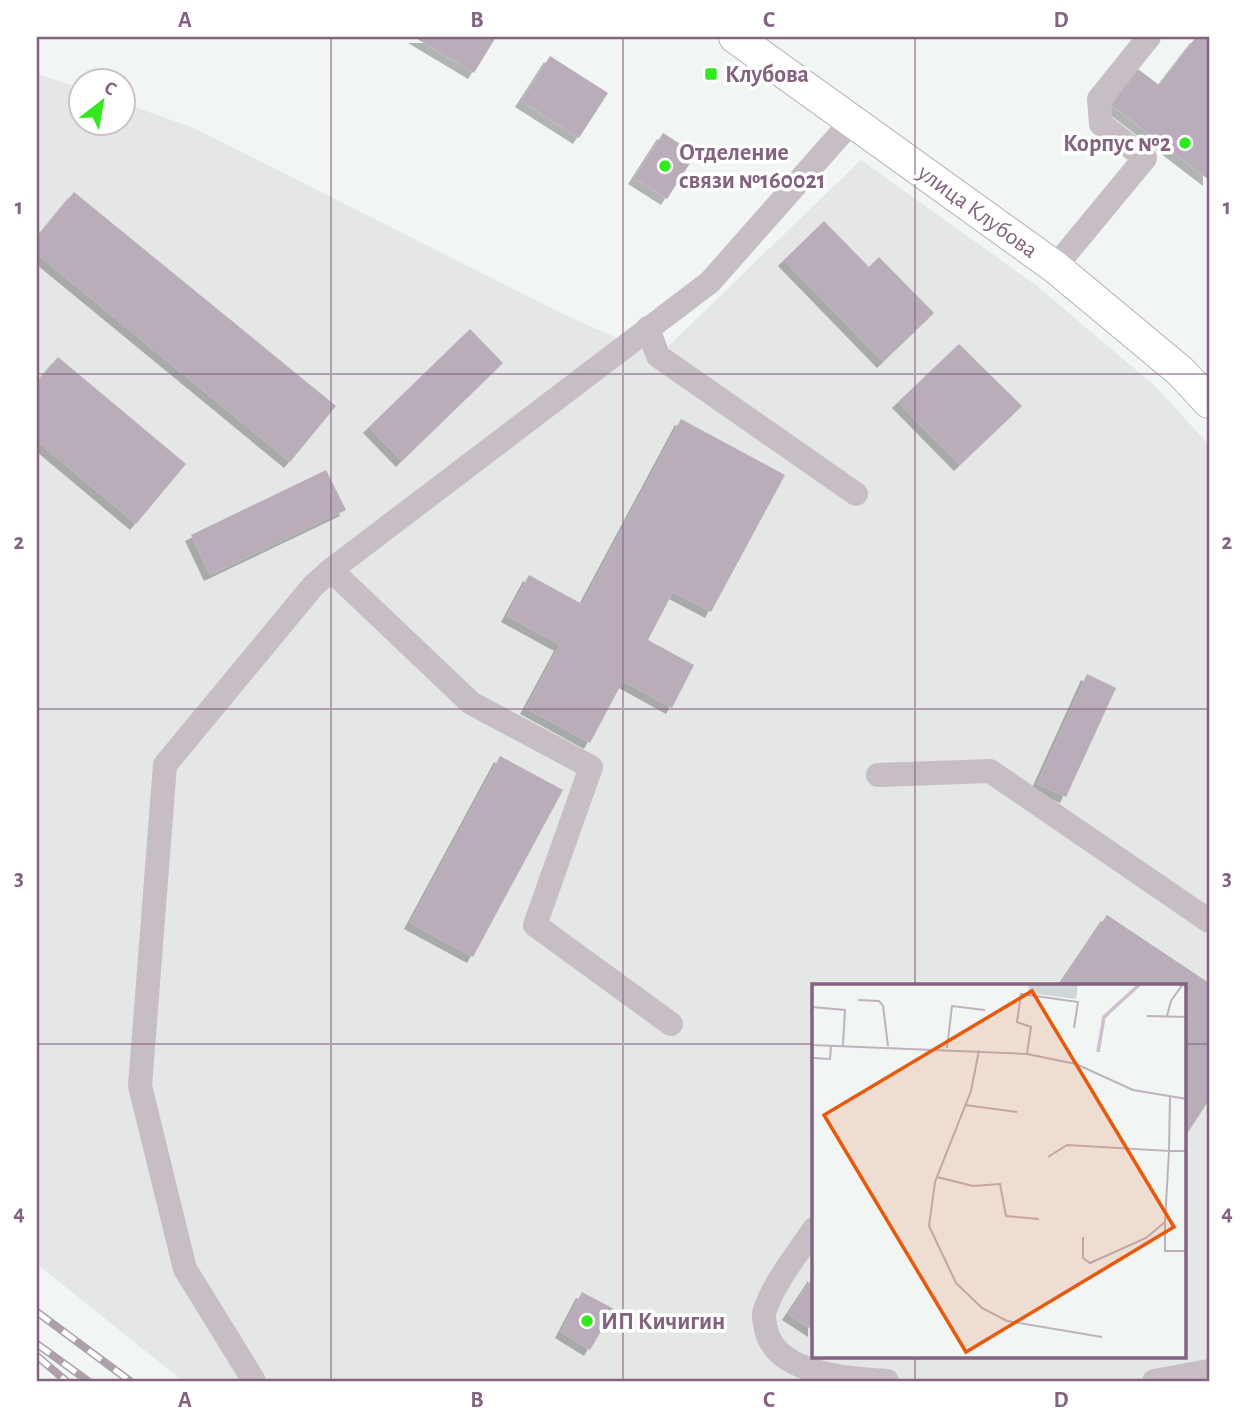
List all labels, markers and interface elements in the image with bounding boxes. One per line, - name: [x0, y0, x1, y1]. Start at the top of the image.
- text: A: [178, 9, 192, 32]
- text: B: [470, 9, 484, 32]
- text: C: [763, 9, 775, 32]
- text: D: [1053, 9, 1069, 32]
- place label: Клубова: [725, 63, 809, 87]
- north arrow: [66, 66, 136, 136]
- marker: Клубова: [703, 66, 719, 82]
- text: С: [101, 78, 119, 100]
- place label: Корпус №2: [1063, 132, 1171, 156]
- marker: Корпус №2: [1177, 135, 1193, 151]
- place label: Отделение связи №160021: [679, 141, 825, 193]
- marker: Отделение связи №160021: [657, 158, 673, 174]
- street label: улица Клубова: [912, 160, 1042, 263]
- text: 1: [15, 196, 23, 219]
- text: 1: [1223, 196, 1231, 219]
- text: 2: [14, 531, 25, 554]
- text: 2: [1222, 531, 1233, 554]
- text: 3: [14, 867, 24, 890]
- text: 3: [1222, 867, 1232, 890]
- inset map: [812, 984, 1186, 1358]
- text: 4: [13, 1202, 25, 1225]
- text: 4: [1221, 1202, 1233, 1225]
- place label: ИП Кичигин: [601, 1310, 725, 1334]
- marker: ИП Кичигин: [579, 1313, 595, 1329]
- text: A: [178, 1389, 192, 1412]
- text: B: [470, 1389, 484, 1412]
- text: C: [763, 1389, 775, 1412]
- text: D: [1053, 1389, 1069, 1412]

